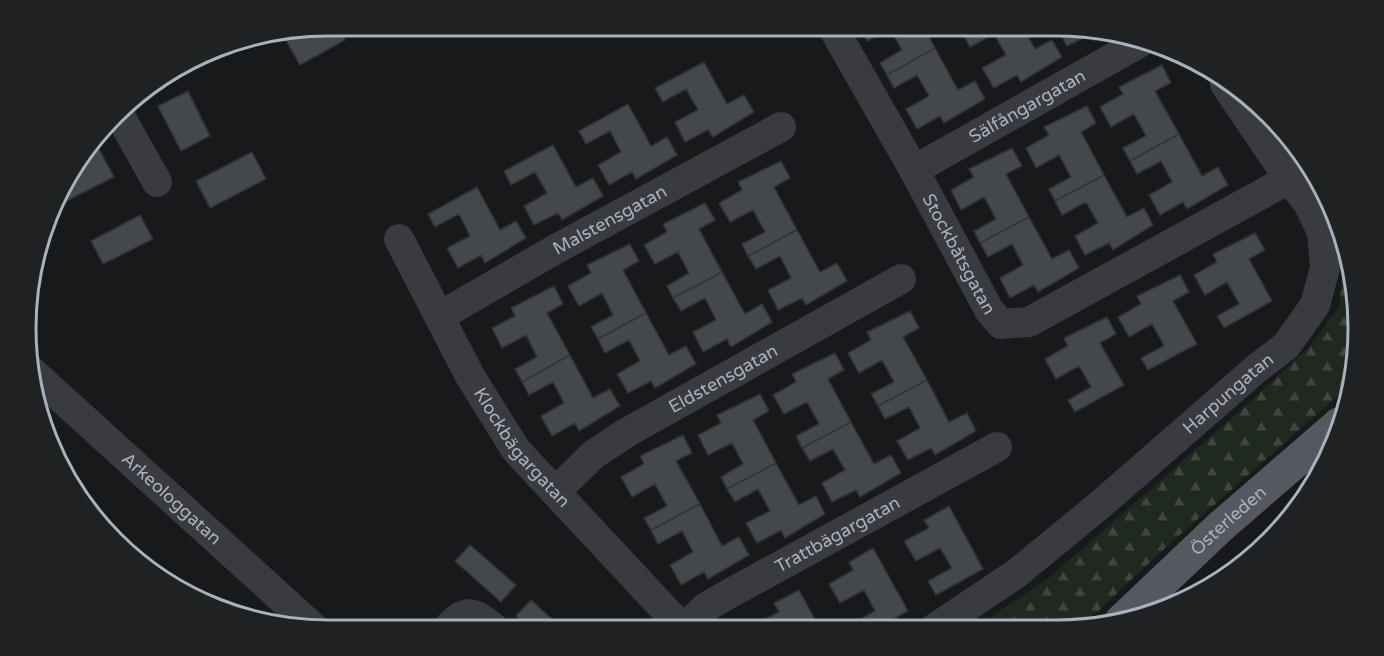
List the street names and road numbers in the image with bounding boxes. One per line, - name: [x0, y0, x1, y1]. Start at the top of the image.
- street label: Sälfångargatan: [965, 64, 1090, 148]
- street label: Malstensgatan: [549, 180, 670, 260]
- street label: Stockbåtsgatan: [918, 190, 1000, 318]
- street label: Eldstensgatan: [665, 339, 782, 418]
- street label: Harpungatan: [1178, 348, 1278, 439]
- street label: Klockbägargatan: [469, 384, 575, 512]
- street label: Arkeologgatan: [117, 448, 226, 549]
- street label: Österleden: [1186, 481, 1271, 560]
- street label: Trattbägargatan: [771, 491, 904, 578]

